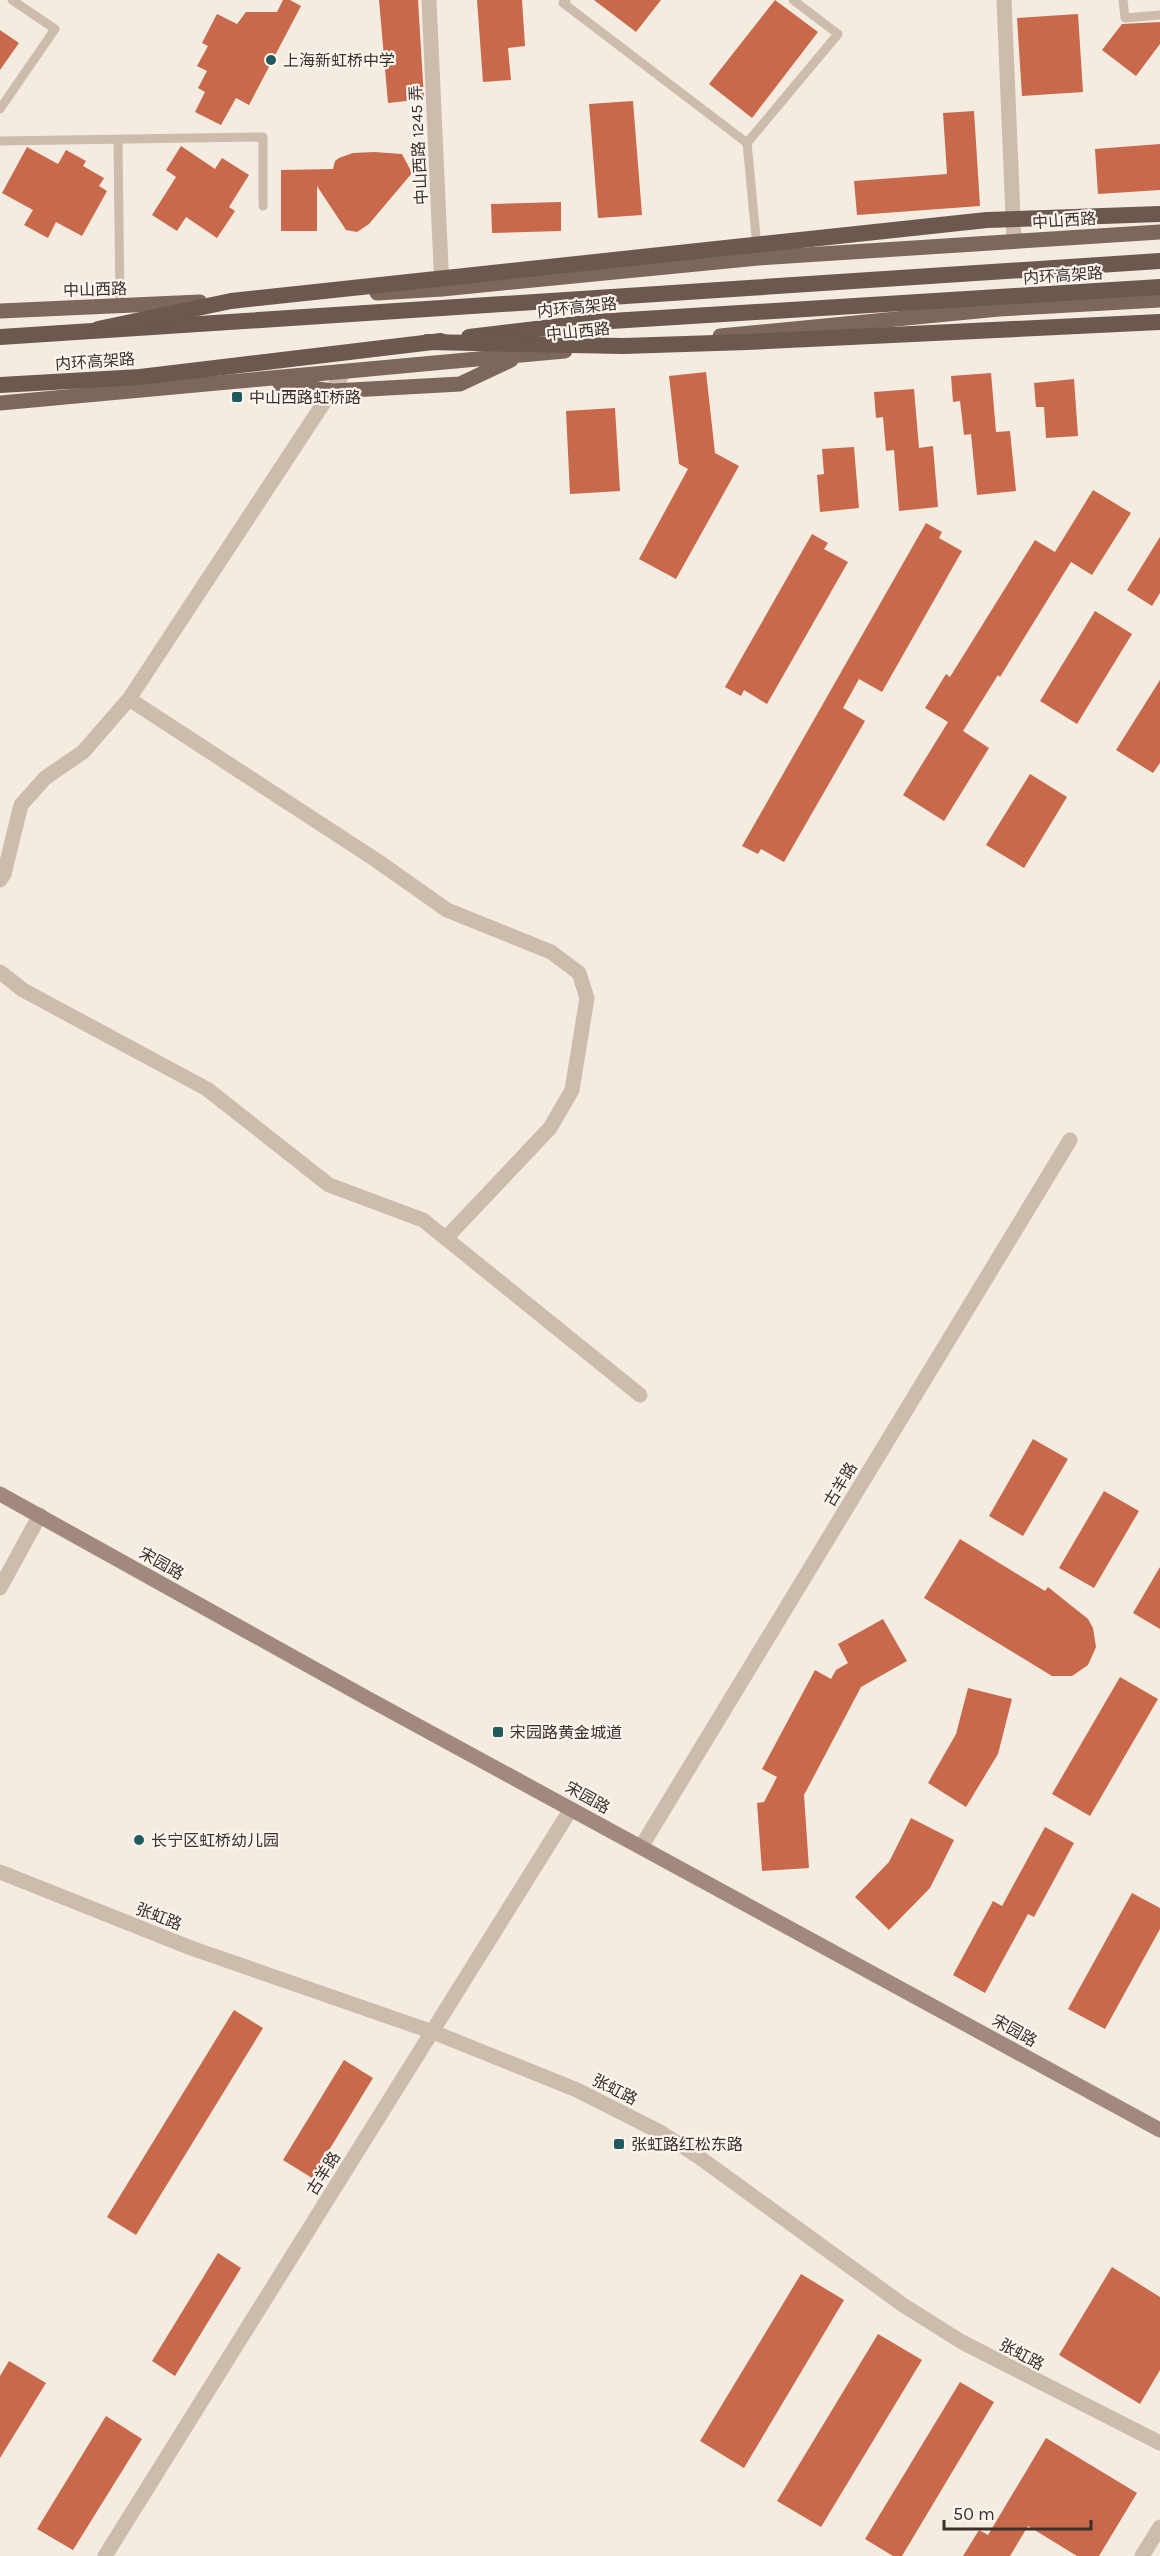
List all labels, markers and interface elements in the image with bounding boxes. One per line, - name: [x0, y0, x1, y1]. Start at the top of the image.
- place label: 上海新虹桥中学: [283, 51, 395, 70]
- marker: 上海新虹桥中学: [264, 53, 278, 67]
- street label: 中山西路 1245 弄: [406, 84, 431, 205]
- street label: 中山西路: [1031, 209, 1097, 232]
- street label: 内环高架路: [1022, 263, 1104, 288]
- street label: 中山西路: [63, 279, 127, 300]
- street label: 内环高架路: [536, 294, 618, 321]
- street label: 中山西路: [545, 319, 611, 344]
- street label: 内环高架路: [54, 349, 136, 374]
- place label: 中山西路虹桥路: [249, 388, 361, 407]
- marker: 中山西路虹桥路: [230, 390, 244, 404]
- street label: 古羊路: [820, 1459, 861, 1510]
- street label: 宋园路: [136, 1543, 187, 1583]
- place label: 宋园路黄金城道: [510, 1723, 622, 1742]
- marker: 宋园路黄金城道: [491, 1725, 505, 1739]
- street label: 宋园路: [562, 1777, 613, 1817]
- place label: 长宁区虹桥幼儿园: [151, 1831, 279, 1850]
- marker: 长宁区虹桥幼儿园: [132, 1833, 146, 1847]
- street label: 张虹路: [133, 1899, 185, 1934]
- street label: 宋园路: [989, 2010, 1040, 2050]
- street label: 张虹路: [589, 2070, 640, 2109]
- place label: 张虹路红松东路: [631, 2135, 743, 2154]
- marker: 张虹路红松东路: [612, 2137, 626, 2151]
- street label: 古羊路: [303, 2148, 344, 2199]
- street label: 张虹路: [996, 2335, 1047, 2374]
- scale bar: [944, 2493, 1091, 2531]
- text: 50 m: [953, 2503, 995, 2525]

